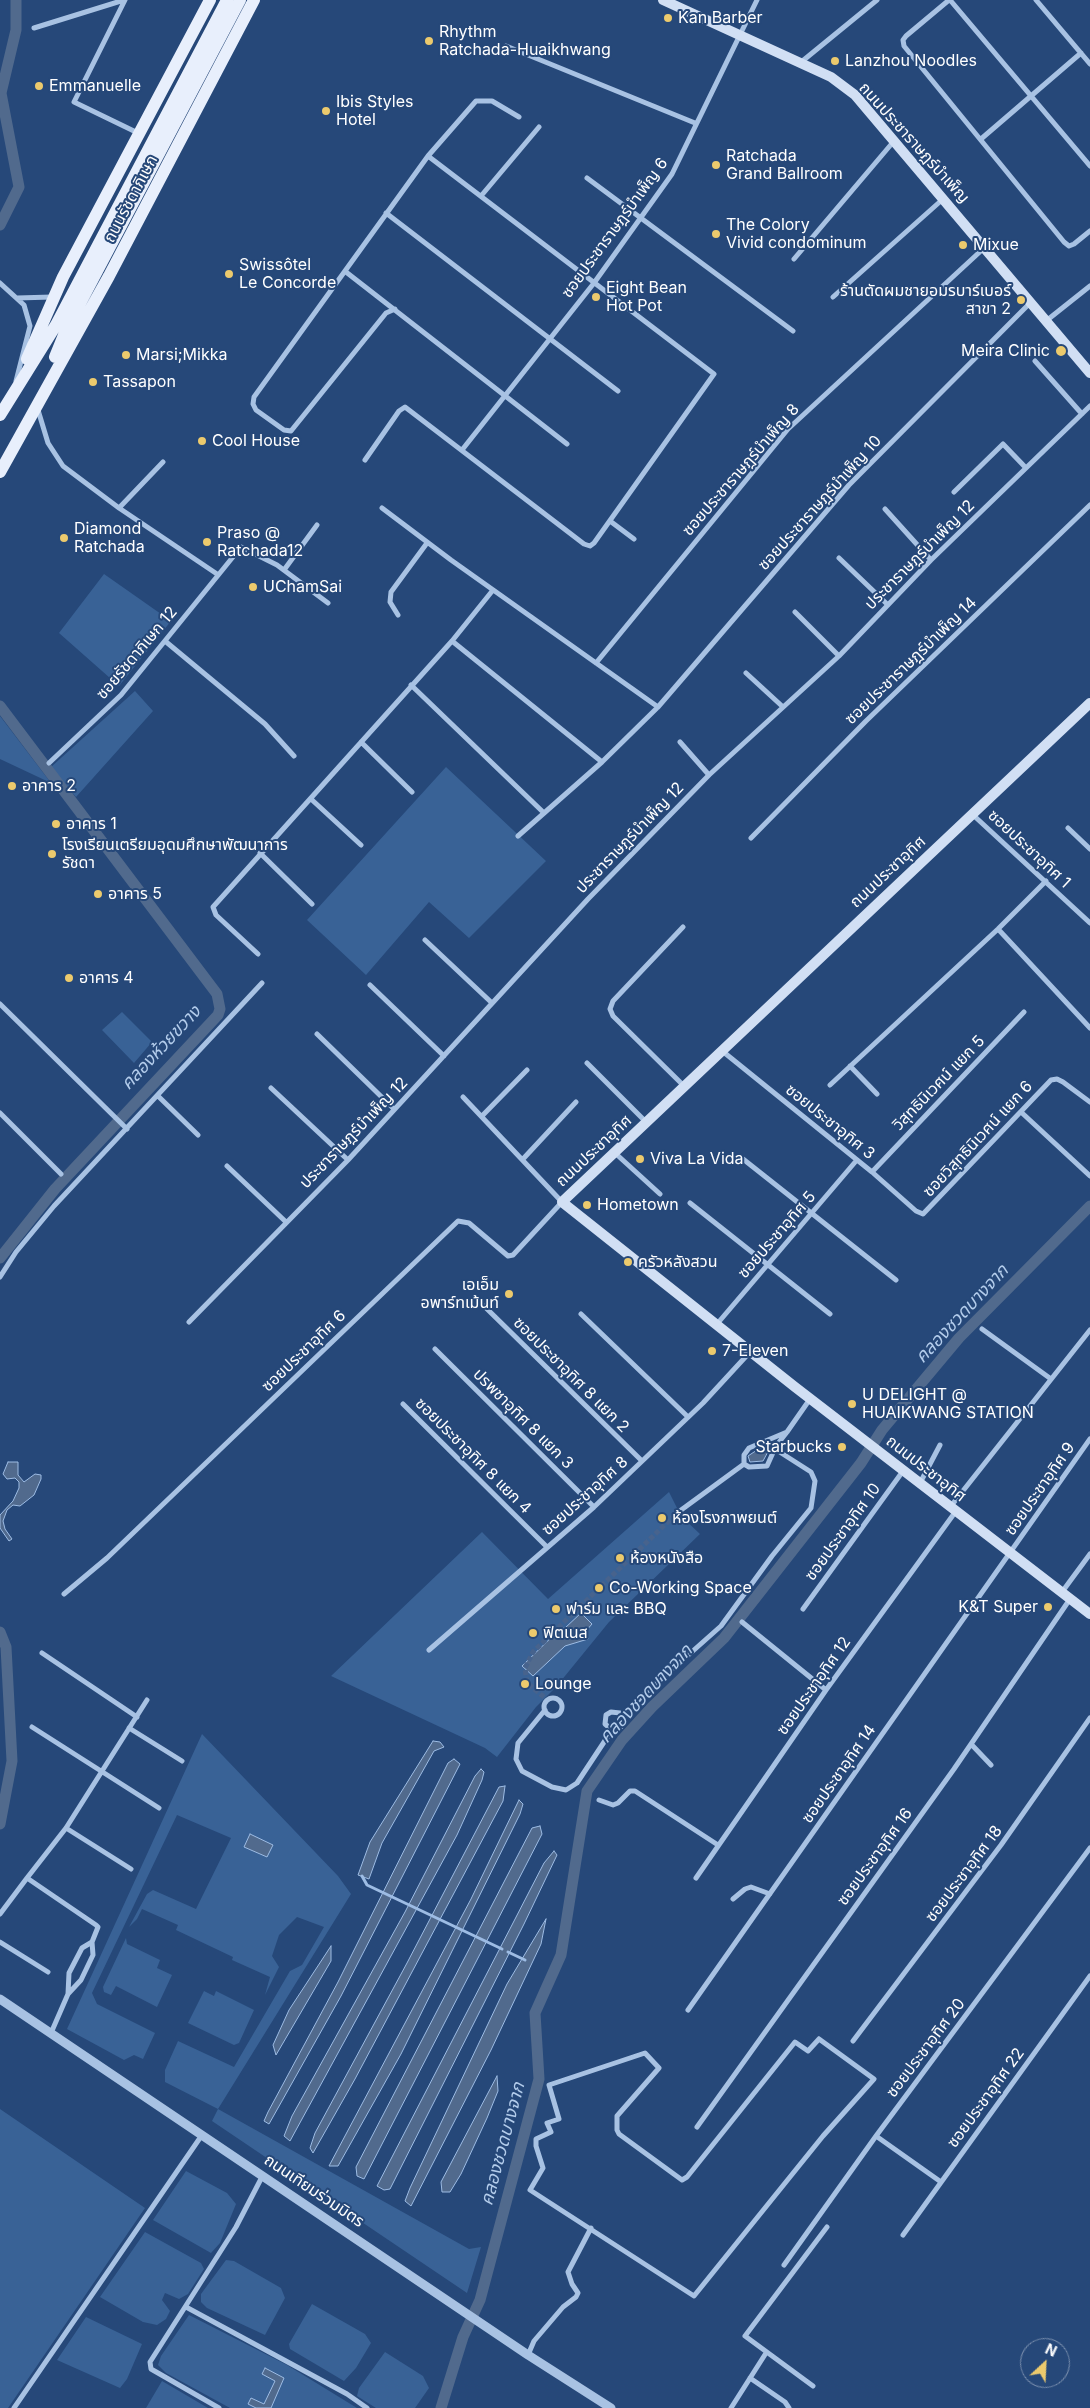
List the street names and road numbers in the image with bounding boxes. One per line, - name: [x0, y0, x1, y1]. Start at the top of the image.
- street label: ถนนประชาราษฎร์บำเพ็ญ: [855, 79, 973, 207]
- street label: ถนนรัชดาภิเษก: [100, 152, 162, 246]
- street label: ซอยประชาราษฎร์บำเพ็ญ 6: [558, 154, 672, 302]
- street label: ซอยประชาราษฎร์บำเพ็ญ 8: [679, 400, 803, 540]
- street label: ซอยประชาราษฎร์บำเพ็ญ 10: [754, 432, 886, 574]
- street label: ประชาราษฎร์บำเพ็ญ 12: [861, 496, 979, 614]
- street label: ซอยประชาราษฎร์บำเพ็ญ 14: [841, 593, 981, 729]
- street label: ซอยรัชดาภิเษก 12: [93, 603, 181, 703]
- street label: ประชาราษฎร์บำเพ็ญ 12: [572, 778, 688, 898]
- street label: ซอยประชาอุทิศ 1: [984, 806, 1074, 892]
- street label: ถนนประชาอุทิศ: [846, 832, 930, 912]
- street label: วิสุทธินิเวศน์ แยก 5: [889, 1032, 989, 1134]
- street label: ประชาราษฎร์บำเพ็ญ 12: [296, 1073, 412, 1193]
- street label: ซอยวิสุทธินิเวศน์ แยก 6: [919, 1077, 1037, 1201]
- street label: ซอยประชาอุทิศ 3: [782, 1080, 878, 1164]
- street label: ถนนประชาอุทิศ: [552, 1111, 636, 1191]
- street label: ซอยประชาอุทิศ 5: [734, 1188, 820, 1282]
- street label: ซอยประชาอุทิศ 6: [258, 1306, 350, 1396]
- street label: ซอยประชาอุทิศ 8 แยก 2: [509, 1313, 633, 1437]
- street label: ปรพชาอุทิศ 8 แยก 3: [469, 1365, 577, 1473]
- street label: ซอยประชาอุทิศ 8 แยก 4: [411, 1394, 535, 1518]
- street label: ถนนประชาอุทิศ: [882, 1432, 970, 1506]
- street label: ซอยประชาอุทิศ 9: [1001, 1439, 1079, 1539]
- street label: ซอยประชาอุทิศ 8: [538, 1452, 632, 1540]
- street label: ซอยประชาอุทิศ 10: [801, 1479, 885, 1585]
- street label: ซอยประชาอุทิศ 12: [773, 1633, 855, 1739]
- street label: ซอยประชาอุทิศ 14: [798, 1721, 880, 1827]
- street label: ซอยประชาอุทิศ 16: [833, 1805, 917, 1909]
- street label: ซอยประชาอุทิศ 18: [922, 1822, 1006, 1926]
- street label: ซอยประชาอุทิศ 20: [882, 1995, 970, 2101]
- street label: ซอยประชาอุทิศ 22: [943, 2044, 1029, 2152]
- street label: ถนนเทียมร่วมมิตร: [260, 2151, 368, 2231]

